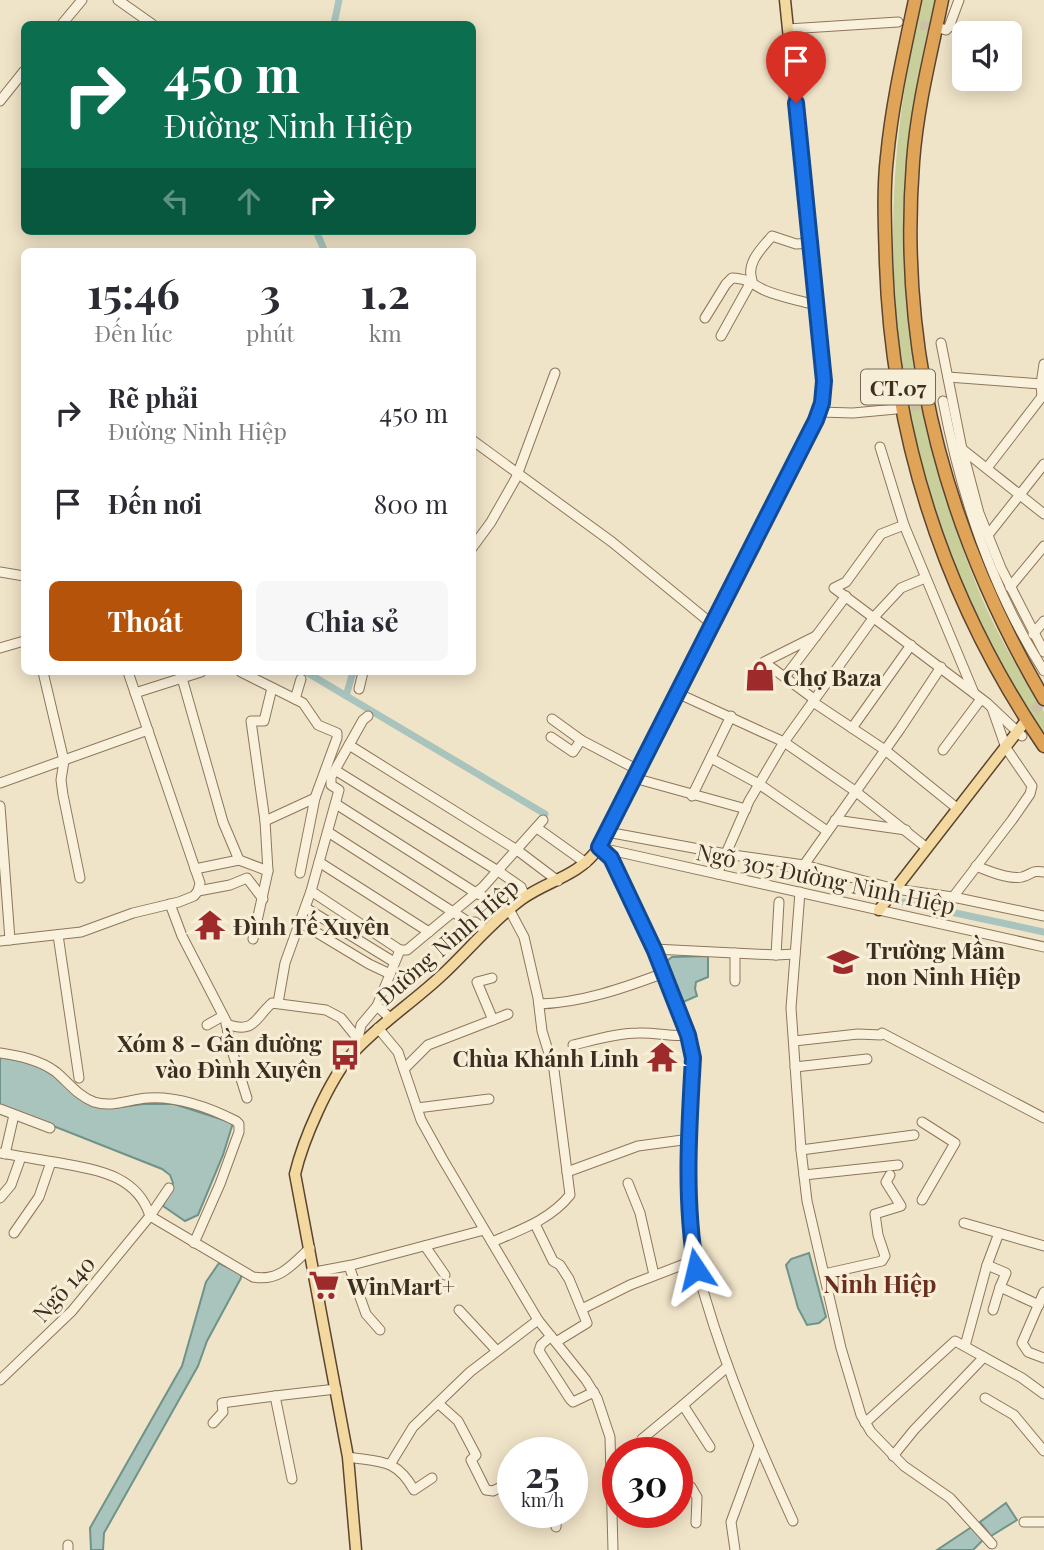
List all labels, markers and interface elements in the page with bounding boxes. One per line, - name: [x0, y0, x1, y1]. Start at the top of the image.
- map controls: [952, 21, 1022, 91]
- button: sound: [952, 21, 1022, 91]
- pin: [766, 31, 826, 103]
- text: 450 m: [164, 40, 300, 105]
- icon: arrive: [777, 42, 815, 80]
- icon: right: [49, 49, 140, 140]
- text: Đường Ninh Hiệp: [164, 103, 413, 146]
- icon: left: [157, 182, 195, 220]
- icon: ahead: [230, 182, 268, 220]
- icon: right: [303, 182, 341, 220]
- text: 15:46: [87, 264, 180, 320]
- text: 3: [260, 264, 280, 320]
- text: 1.2: [361, 264, 410, 320]
- text: Đến lúc: [94, 317, 173, 348]
- text: phút: [246, 317, 294, 348]
- text: km: [369, 317, 402, 348]
- road number: CT.07: [861, 370, 935, 404]
- text: Rẽ phải: [108, 380, 198, 415]
- icon: right: [49, 394, 87, 432]
- text: 450 m: [379, 395, 448, 430]
- text: Đường Ninh Hiệp: [108, 415, 287, 446]
- icon: arrive: [49, 485, 87, 523]
- text: Đến nơi: [108, 486, 202, 521]
- text: 800 m: [374, 486, 448, 521]
- button: Thoát: [49, 581, 242, 661]
- button: Chia sẻ: [256, 581, 448, 661]
- shop icon: Chợ Baza: [743, 659, 777, 693]
- place label: Chợ Baza: [783, 661, 882, 692]
- street label: Ngõ 305 Đường Ninh Hiệp: [694, 835, 958, 921]
- street label: Đường Ninh Hiệp: [369, 871, 525, 1011]
- temple icon: Đình Tế Xuyên: [193, 908, 227, 942]
- place label: Đình Tế Xuyên: [233, 910, 390, 941]
- place label: Trường Mầm non Ninh Hiệp: [866, 934, 1021, 991]
- school or university icon: Trường Mầm non Ninh Hiệp: [826, 945, 860, 979]
- place label: Xóm 8 - Gần đường vào Đình Xuyên: [117, 1027, 322, 1084]
- bus stop icon: Xóm 8 - Gần đường vào Đình Xuyên: [328, 1038, 362, 1072]
- temple icon: Chùa Khánh Linh: [645, 1040, 679, 1074]
- place label: Chùa Khánh Linh: [453, 1042, 639, 1073]
- position arrow: [659, 1232, 733, 1306]
- street label: Ngõ 140: [25, 1248, 101, 1328]
- district label: Ninh Hiệp: [824, 1267, 936, 1299]
- supermarket icon: WinMart+: [307, 1268, 341, 1302]
- place label: WinMart+: [346, 1270, 455, 1301]
- speed limit sign: 30: [602, 1437, 693, 1528]
- text: 25: [525, 1450, 560, 1497]
- text: km/h: [521, 1488, 564, 1512]

